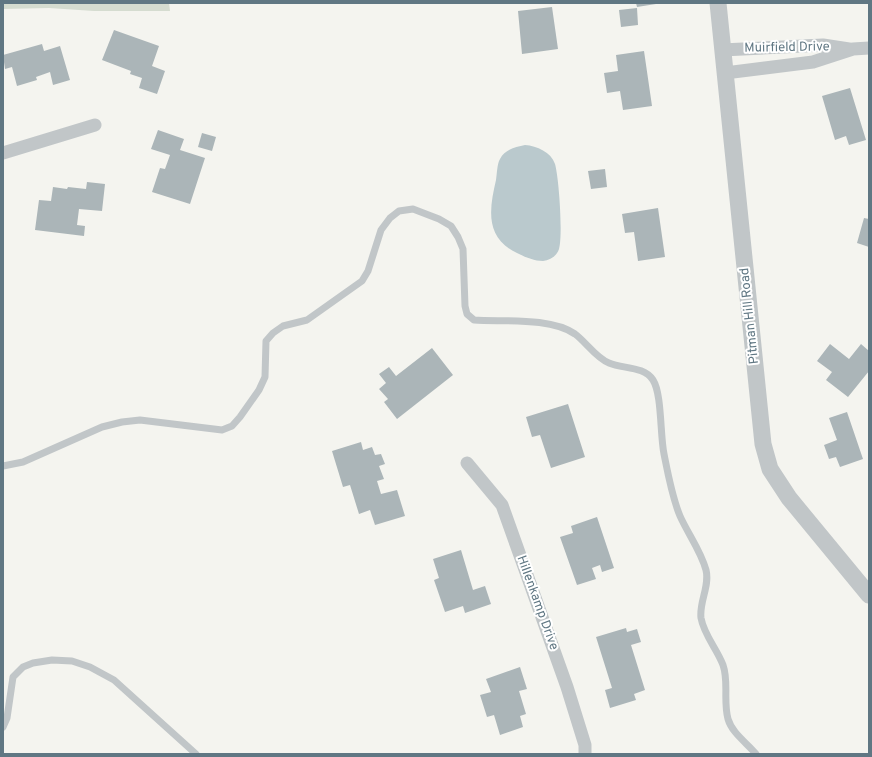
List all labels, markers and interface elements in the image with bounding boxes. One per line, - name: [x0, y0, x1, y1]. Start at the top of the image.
- street label: Muirfield Drive: [744, 39, 830, 57]
- street label: Pitman Hill Road: [737, 267, 763, 365]
- street label: Hillenkamp Drive: [512, 553, 562, 653]

